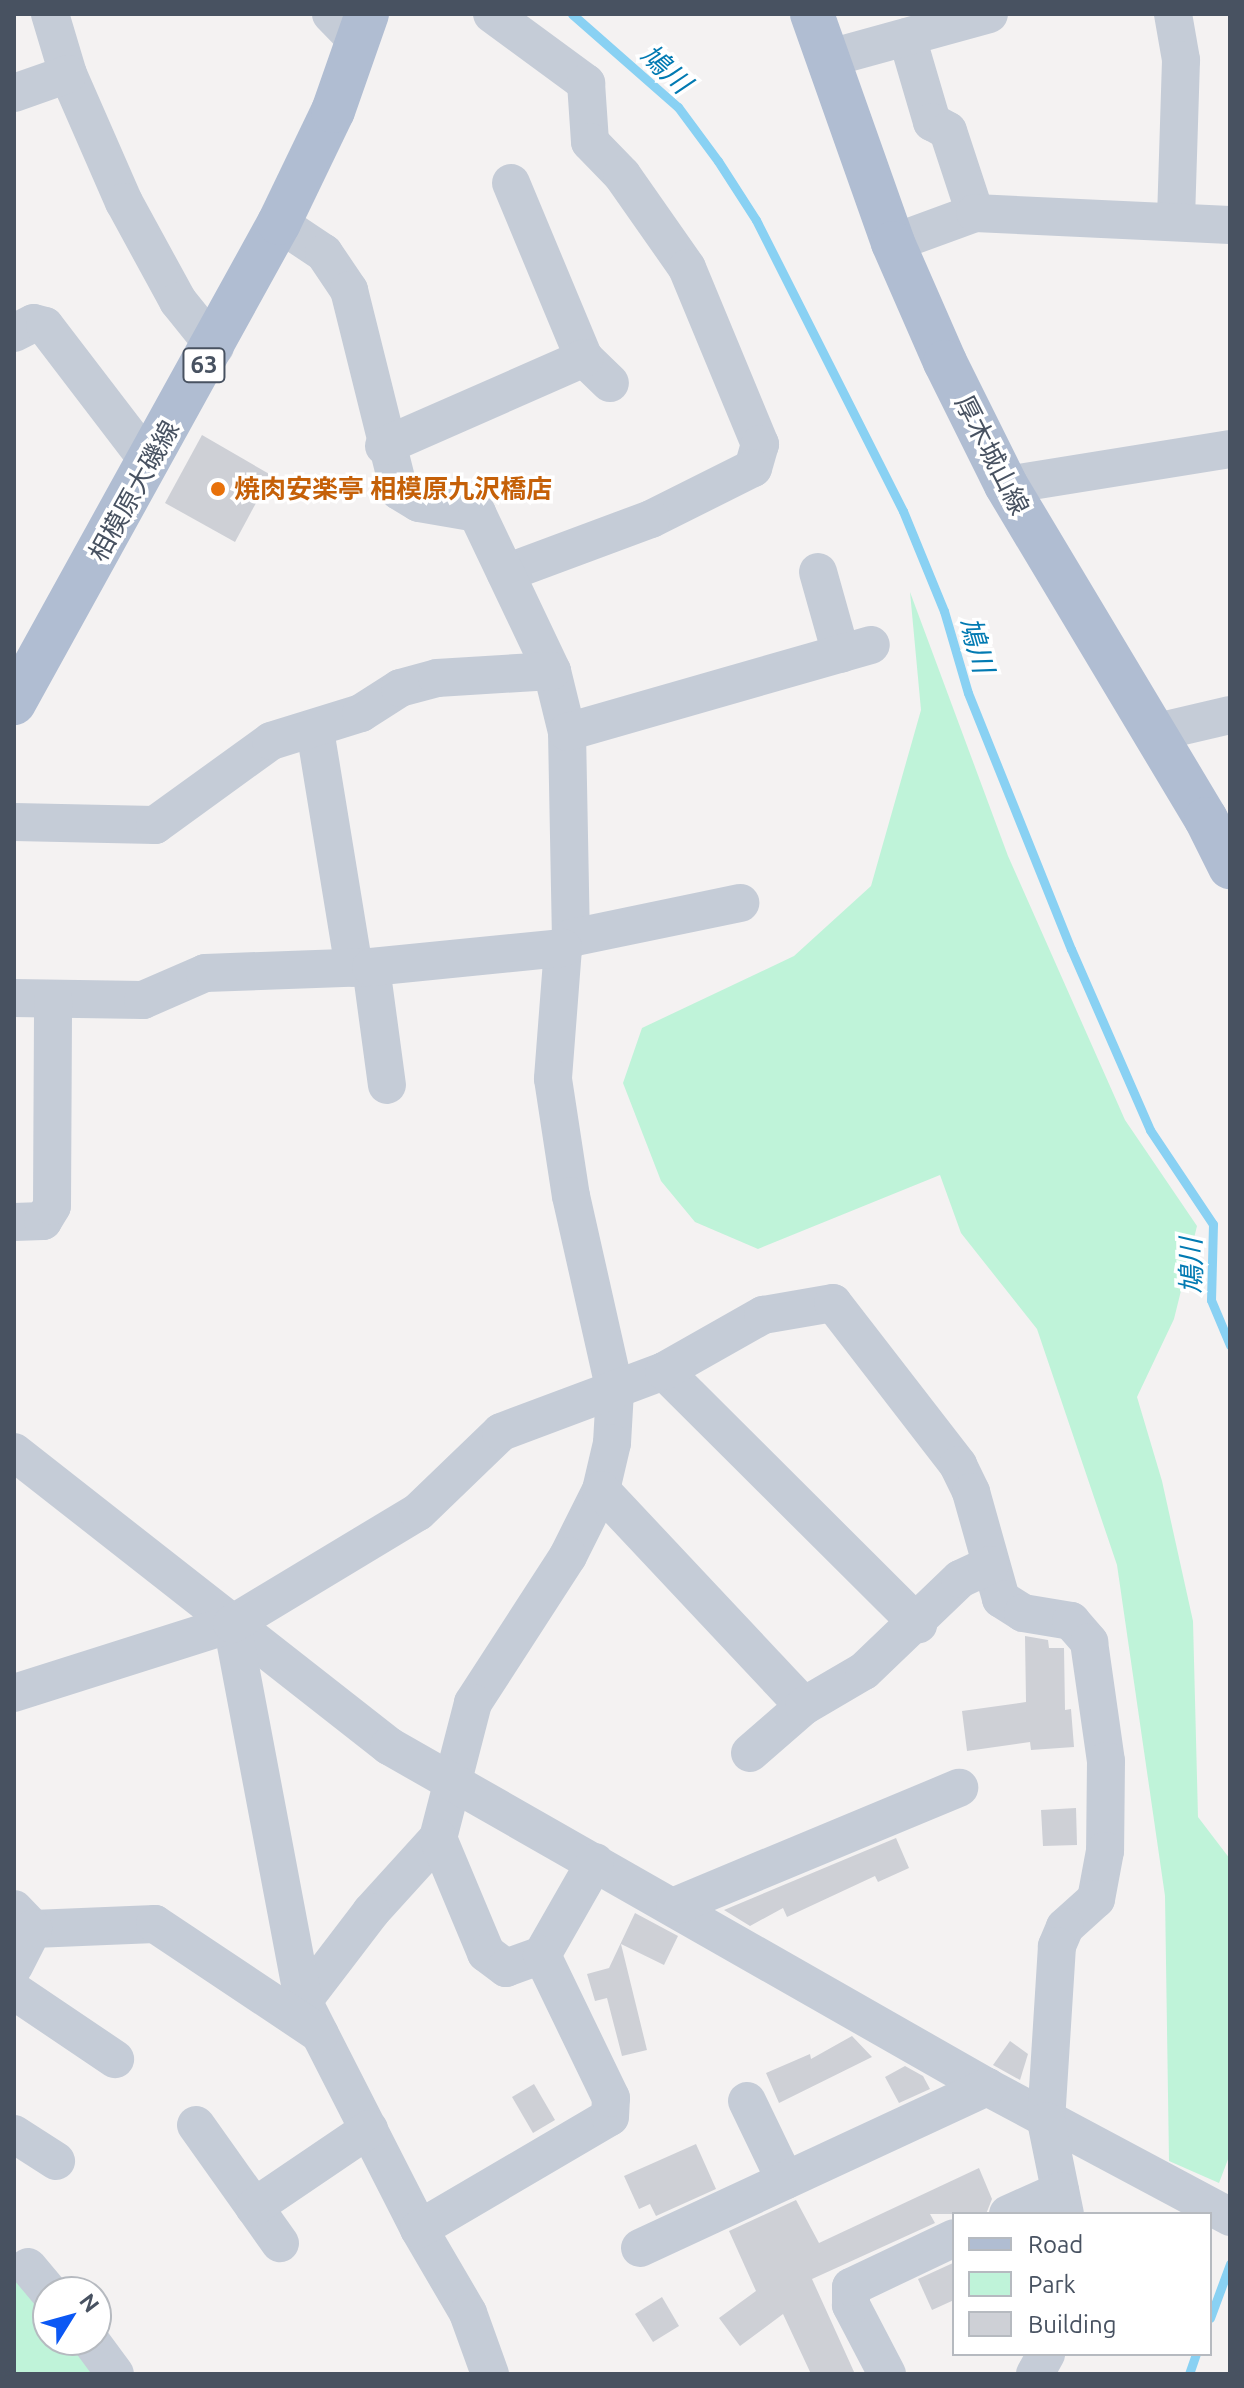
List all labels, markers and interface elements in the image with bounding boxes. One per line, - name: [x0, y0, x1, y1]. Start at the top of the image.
- water label: 鳩川: [634, 38, 698, 100]
- road number: 63: [182, 345, 226, 385]
- street label: 厚木城山線: [949, 390, 1035, 520]
- street label: 相模原大磯線: [83, 415, 185, 567]
- place label: 焼肉安楽亭 相模原九沢橋店: [234, 473, 552, 505]
- marker: 焼肉安楽亭 相模原九沢橋店: [209, 480, 227, 498]
- water label: 鳩川: [953, 613, 1001, 677]
- water label: 鳩川: [1174, 1238, 1208, 1294]
- legend: [952, 2212, 1212, 2356]
- text: Road: [1028, 2231, 1083, 2258]
- text: Park: [1028, 2271, 1076, 2298]
- north arrow: [32, 2276, 112, 2356]
- text: N: [75, 2288, 105, 2317]
- text: Building: [1028, 2311, 1116, 2338]

